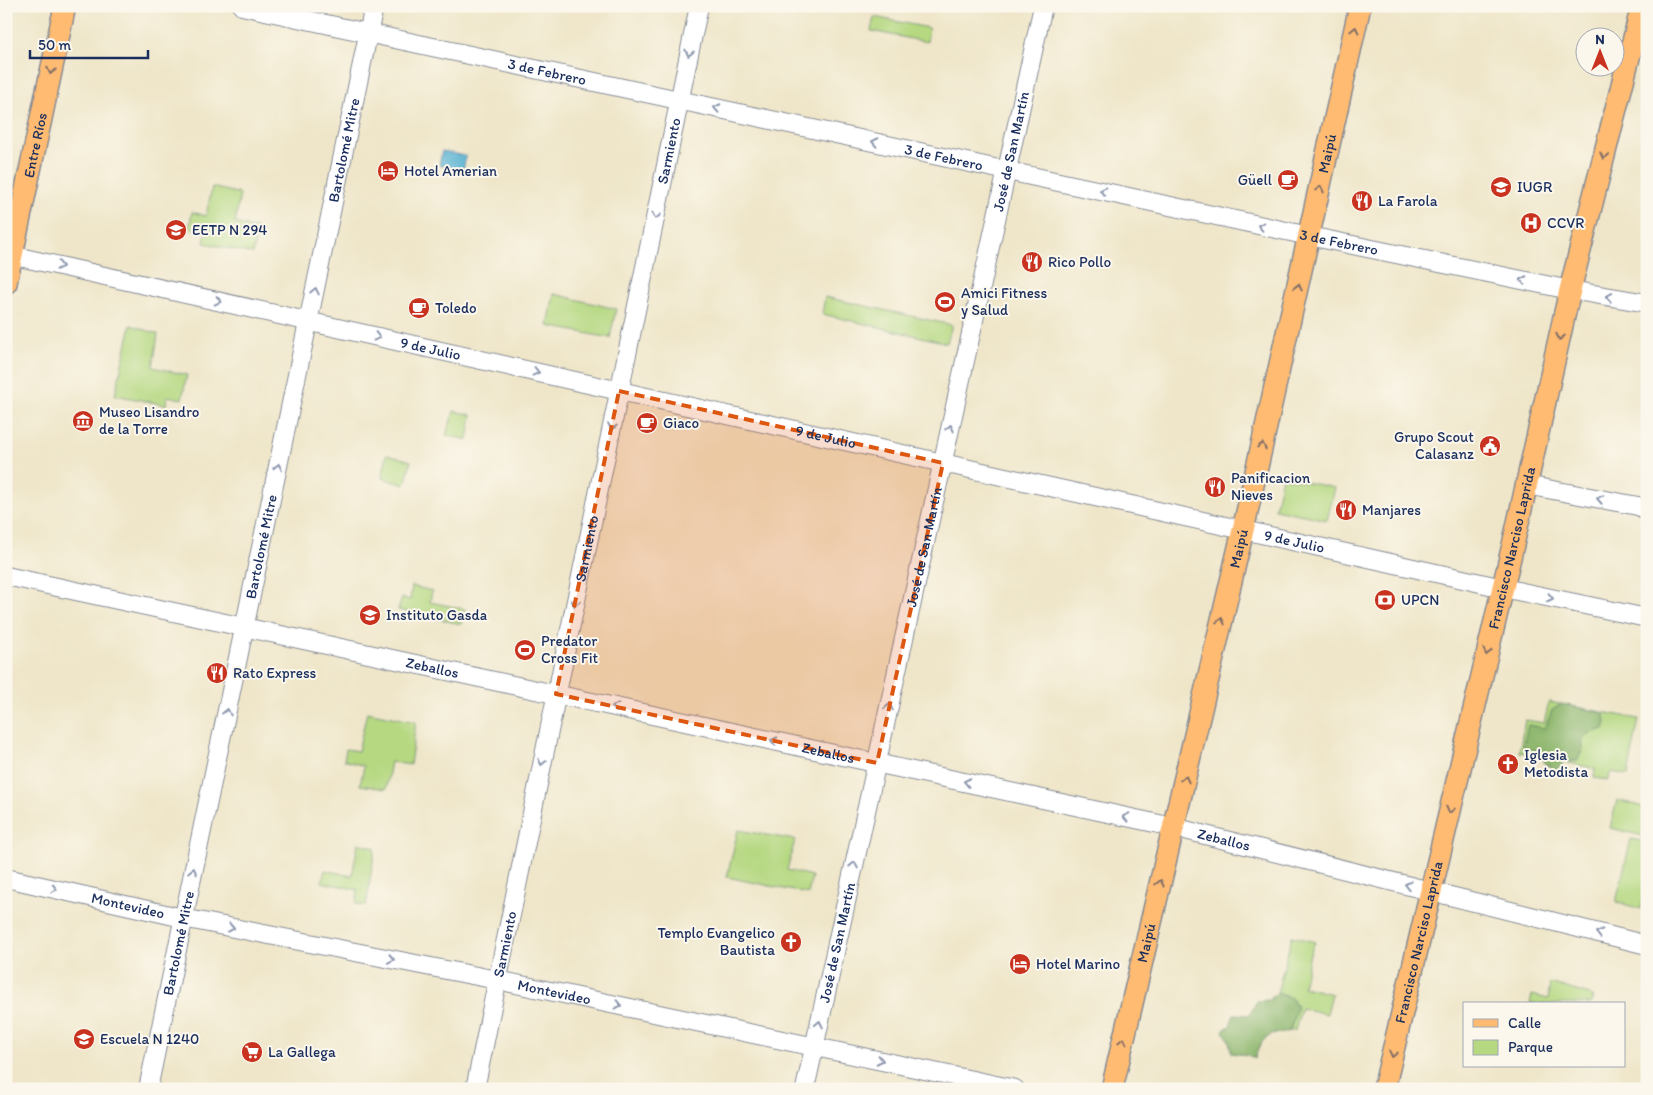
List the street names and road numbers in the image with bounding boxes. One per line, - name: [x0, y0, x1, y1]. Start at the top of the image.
- street label: 3 de Febrero: [506, 55, 588, 89]
- street label: José de San Martín: [989, 89, 1033, 213]
- street label: Bartolomé Mitre: [324, 96, 364, 204]
- street label: Entre Ríos: [20, 111, 51, 179]
- street label: Sarmiento: [653, 116, 685, 186]
- street label: Maipú: [1314, 132, 1340, 175]
- street label: 3 de Febrero: [903, 140, 985, 175]
- street label: 3 de Febrero: [1298, 225, 1380, 259]
- street label: 9 de Julio: [399, 333, 462, 364]
- street label: 9 de Julio: [794, 421, 858, 452]
- street label: Francisco Narciso Laprida: [1484, 465, 1539, 631]
- street label: José de San Martín: [902, 485, 946, 609]
- street label: Bartolomé Mitre: [242, 493, 281, 600]
- street label: Sarmiento: [571, 514, 602, 583]
- street label: 9 de Julio: [1262, 526, 1326, 557]
- street label: Maipú: [1225, 527, 1252, 570]
- street label: Zeballos: [404, 653, 461, 682]
- street label: Zeballos: [800, 738, 857, 767]
- street label: Zeballos: [1196, 824, 1252, 855]
- street label: Francisco Narciso Laprida: [1391, 859, 1447, 1025]
- street label: José de San Martín: [815, 880, 859, 1004]
- street label: Montevideo: [90, 889, 166, 923]
- street label: Bartolomé Mitre: [159, 889, 198, 997]
- street label: Sarmiento: [489, 909, 521, 979]
- street label: Maipú: [1133, 922, 1160, 964]
- street label: Montevideo: [516, 976, 593, 1009]

